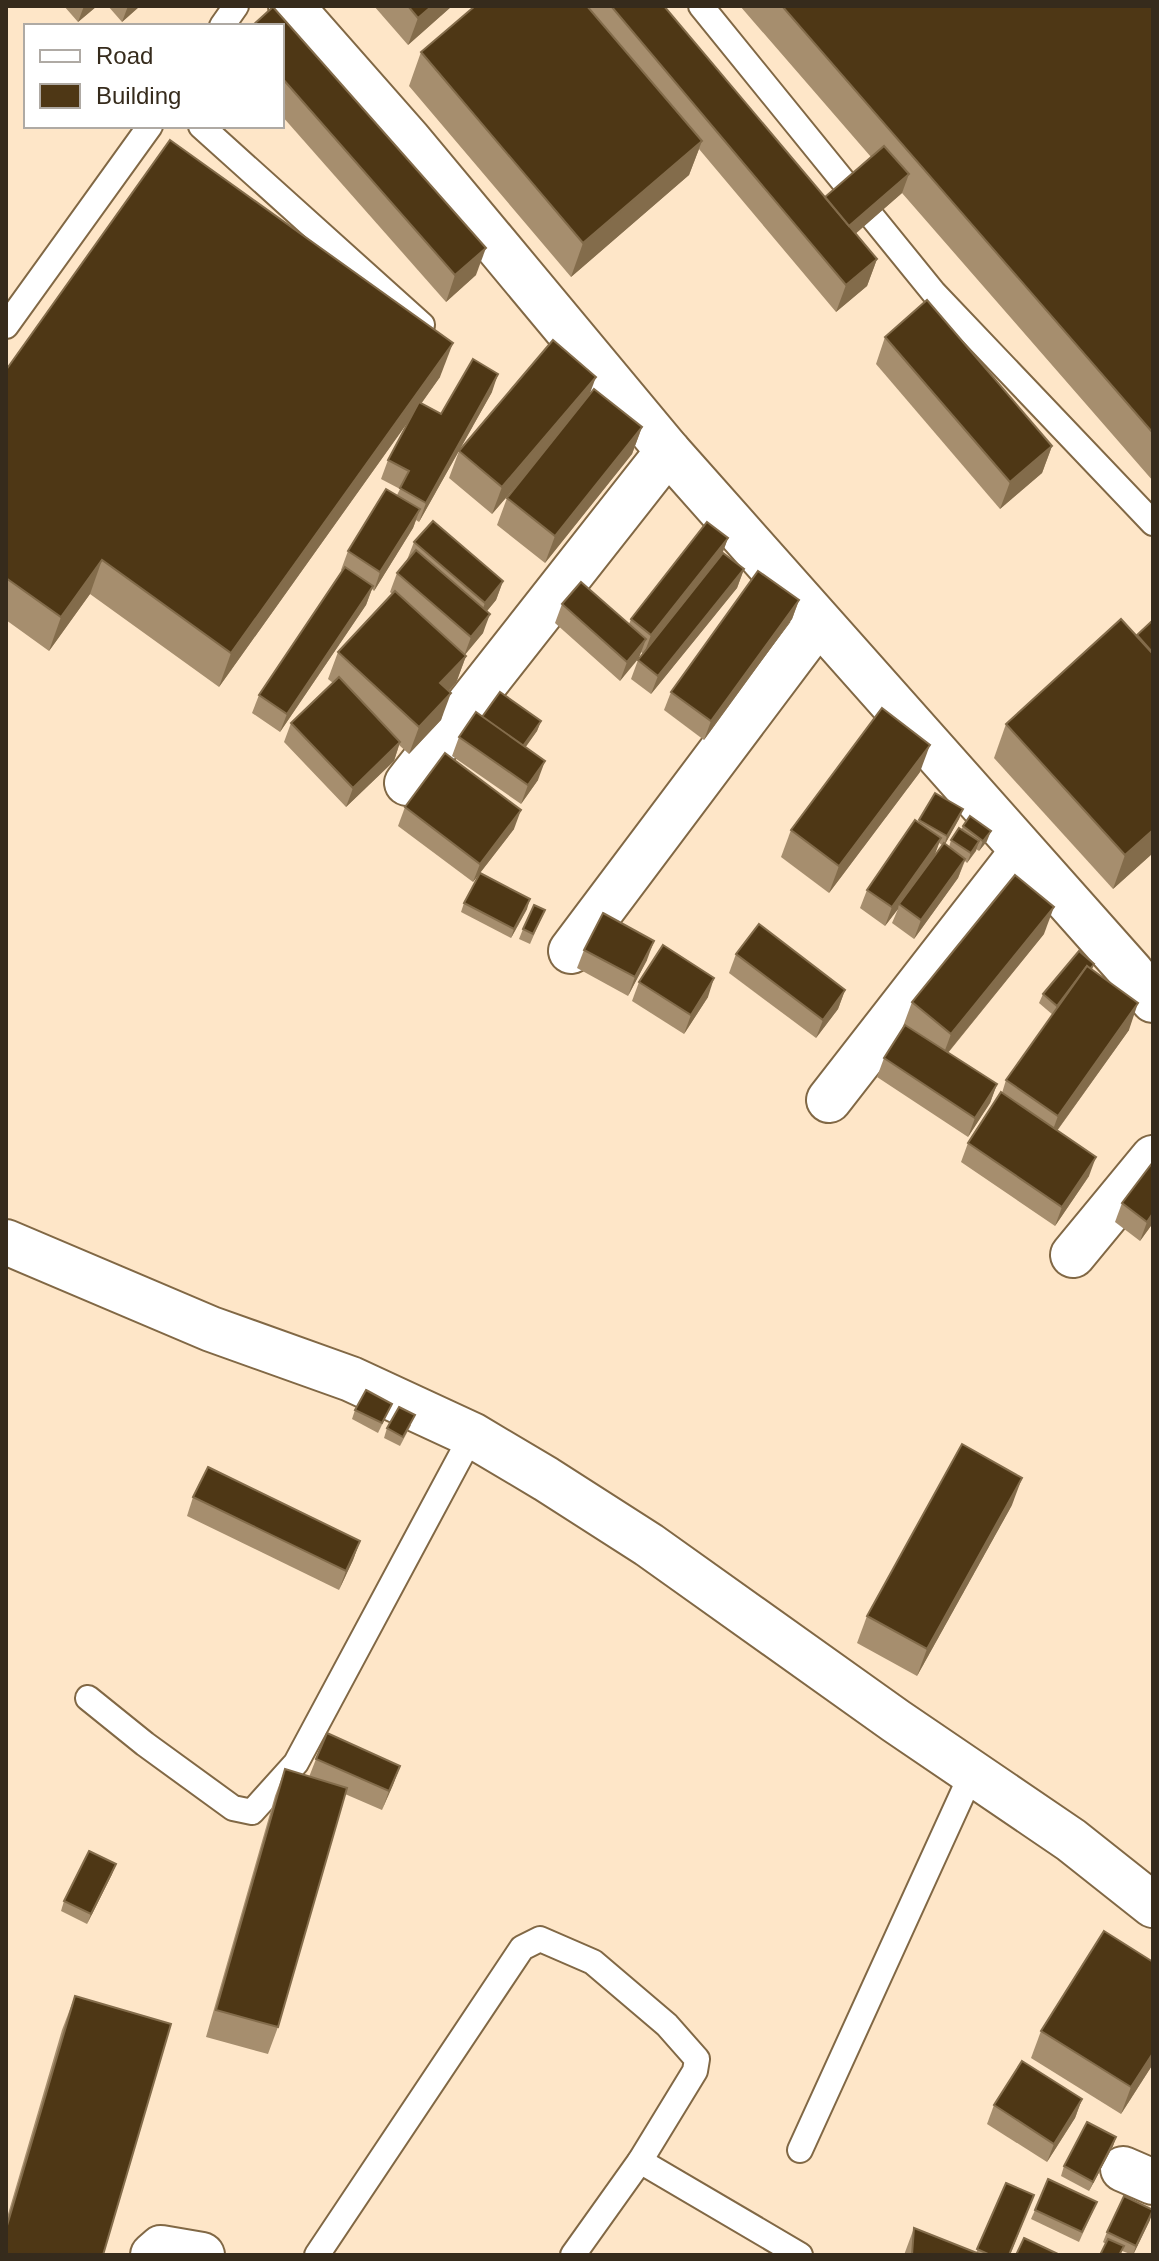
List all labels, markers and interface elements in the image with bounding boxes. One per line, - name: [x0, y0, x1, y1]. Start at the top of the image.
- legend: [24, 24, 284, 128]
- text: Road: [96, 42, 153, 69]
- text: Building: [96, 82, 181, 109]

